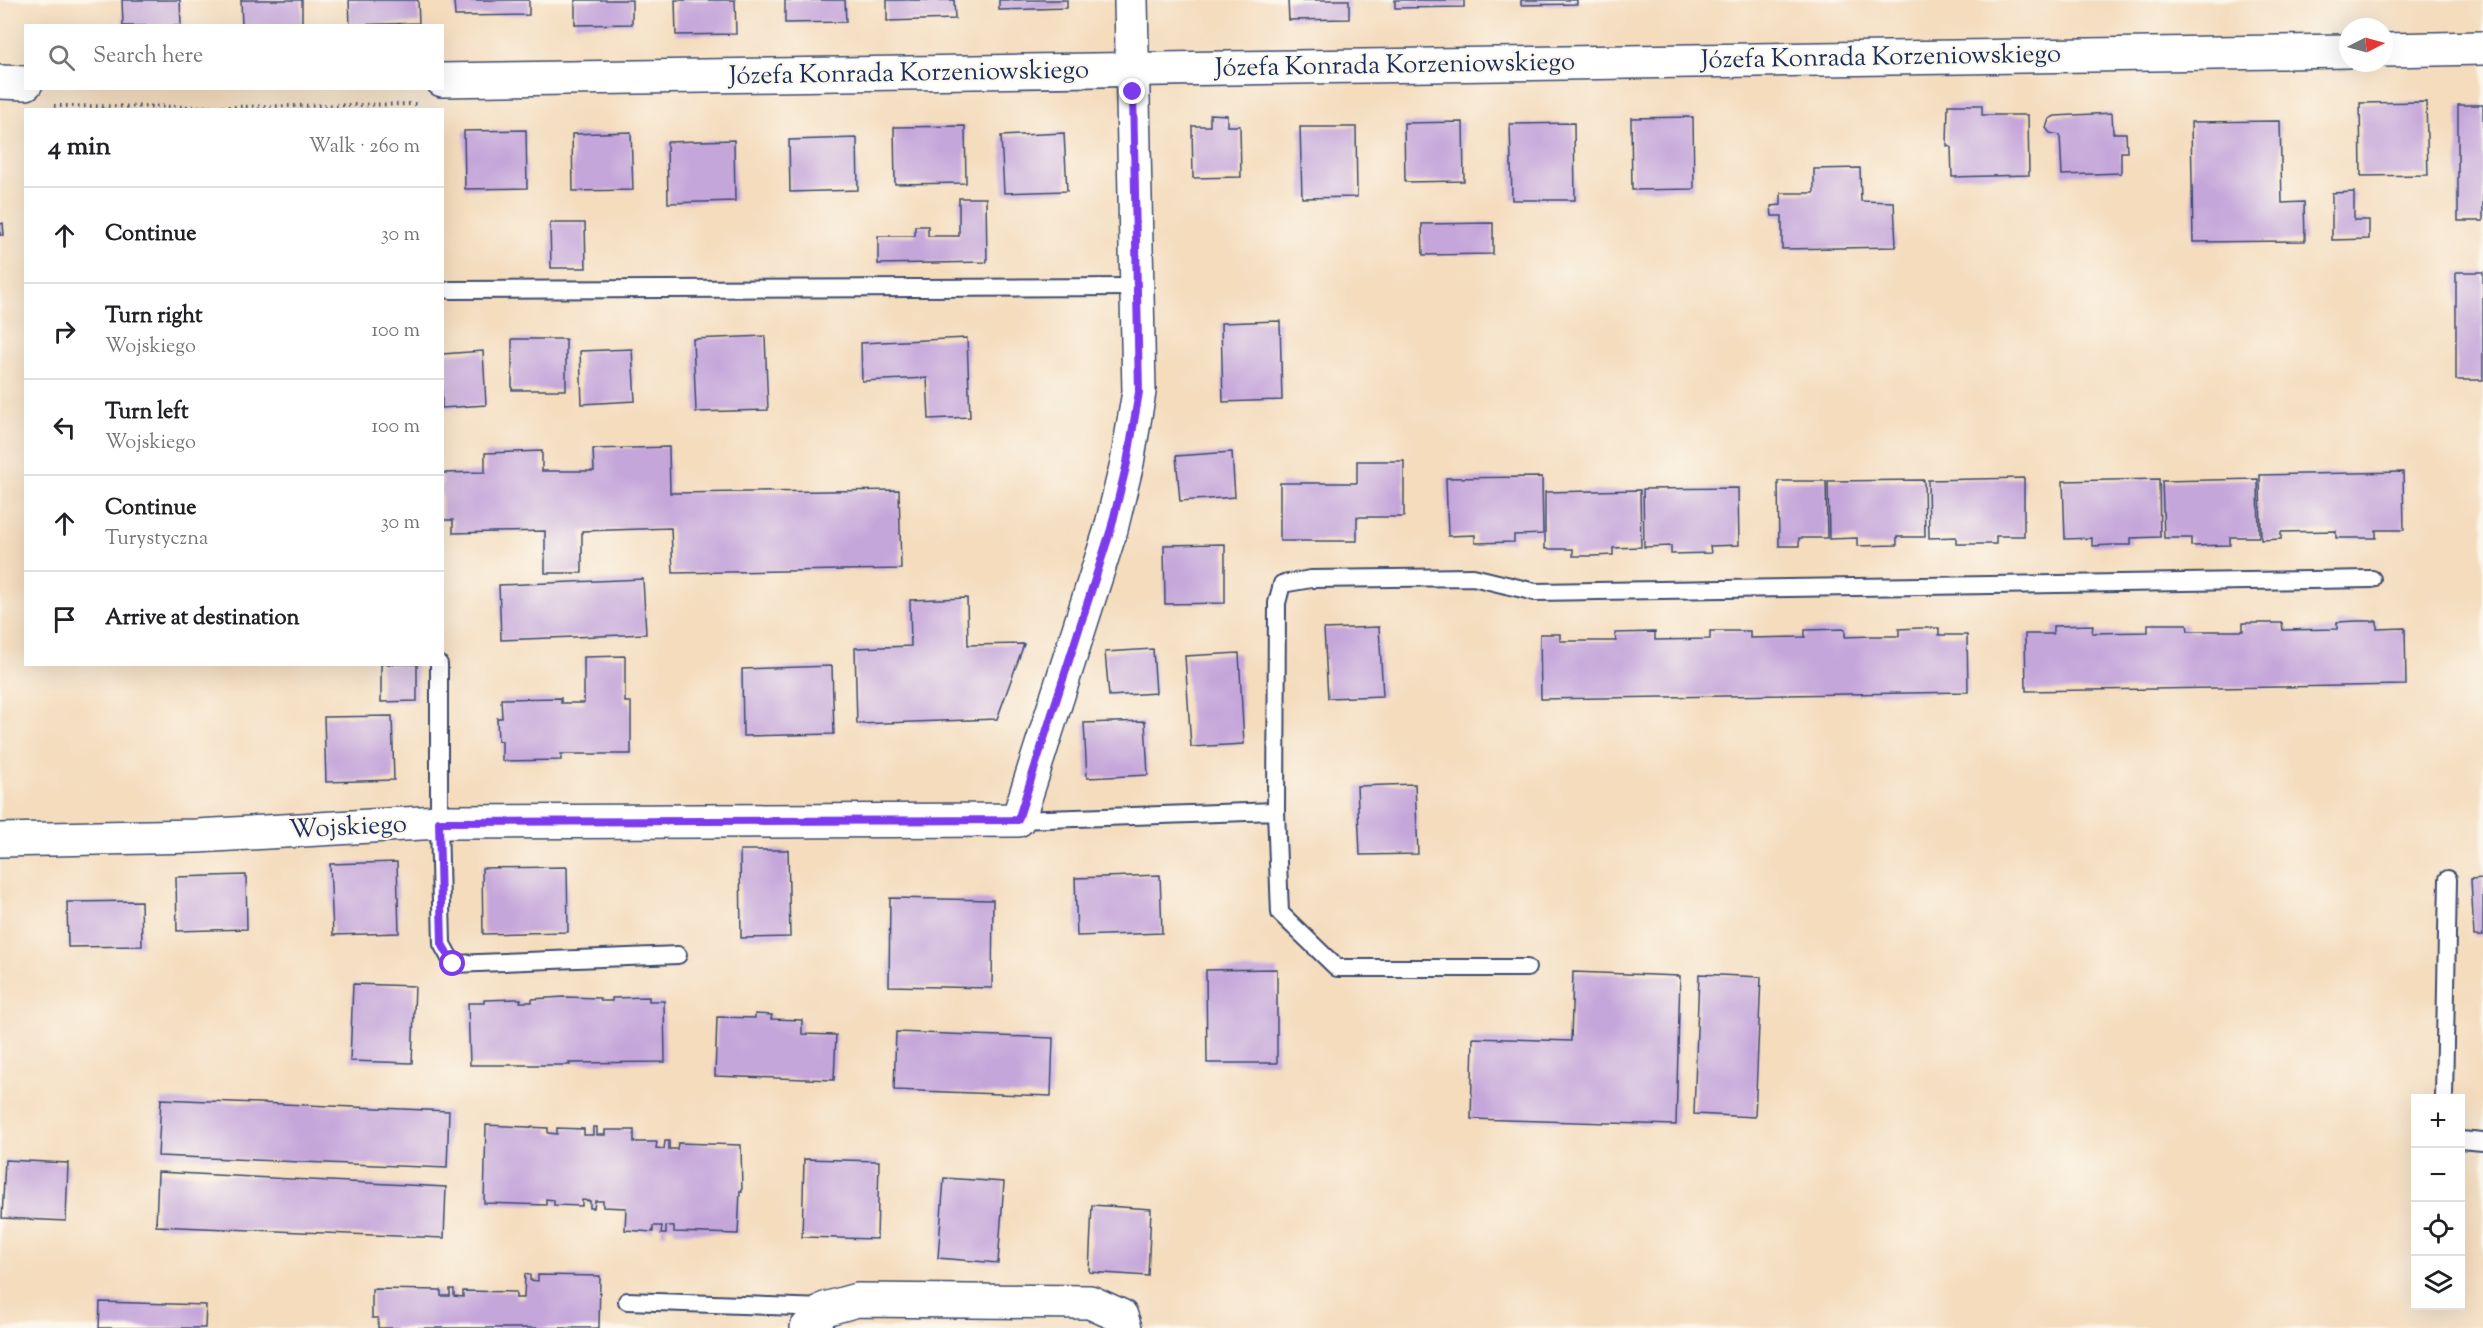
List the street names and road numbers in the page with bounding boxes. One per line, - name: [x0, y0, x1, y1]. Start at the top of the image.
- street label: Józefa Konrada Korzeniowskiego: [1698, 36, 2062, 80]
- street label: Józefa Konrada Korzeniowskiego: [1212, 44, 1576, 88]
- street label: Józefa Konrada Korzeniowskiego: [726, 52, 1090, 96]
- street label: Wojskiego: [288, 806, 408, 850]

